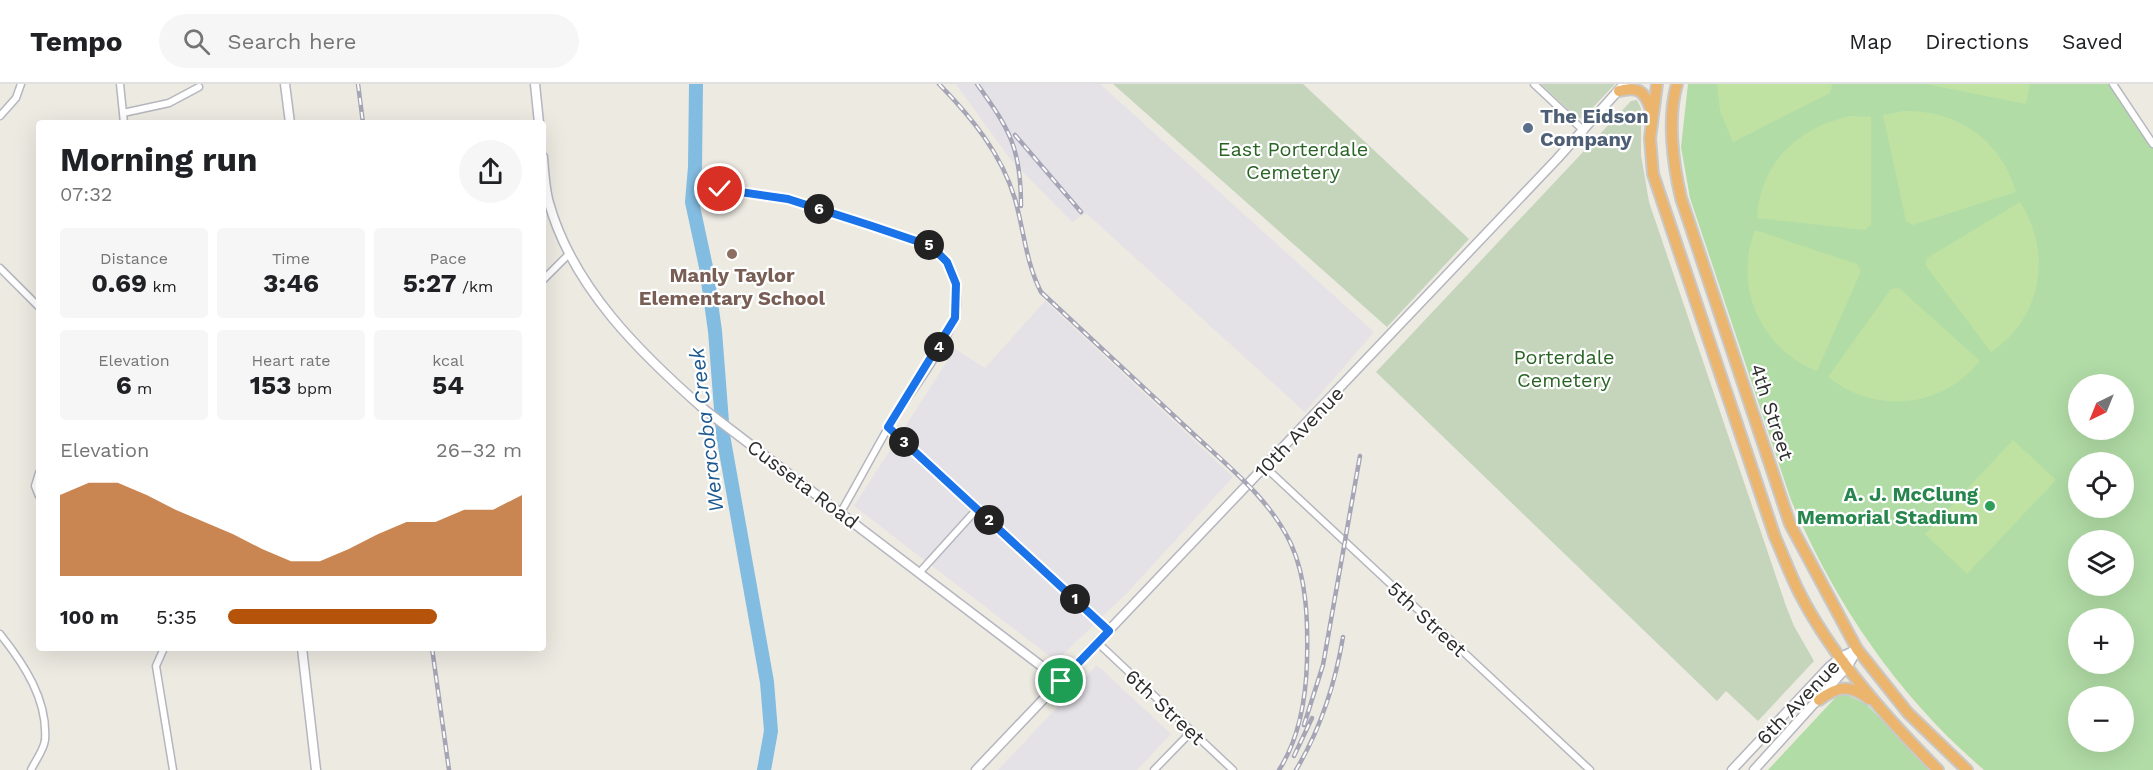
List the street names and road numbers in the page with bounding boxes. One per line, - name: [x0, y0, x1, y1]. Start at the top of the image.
- street label: 4th Street: [1745, 361, 1799, 464]
- street label: 10th Avenue: [1249, 381, 1349, 483]
- street label: Cusseta Road: [743, 434, 863, 534]
- street label: 5th Street: [1382, 576, 1472, 662]
- street label: 6th Avenue: [1751, 654, 1845, 750]
- street label: 6th Street: [1120, 664, 1210, 750]

